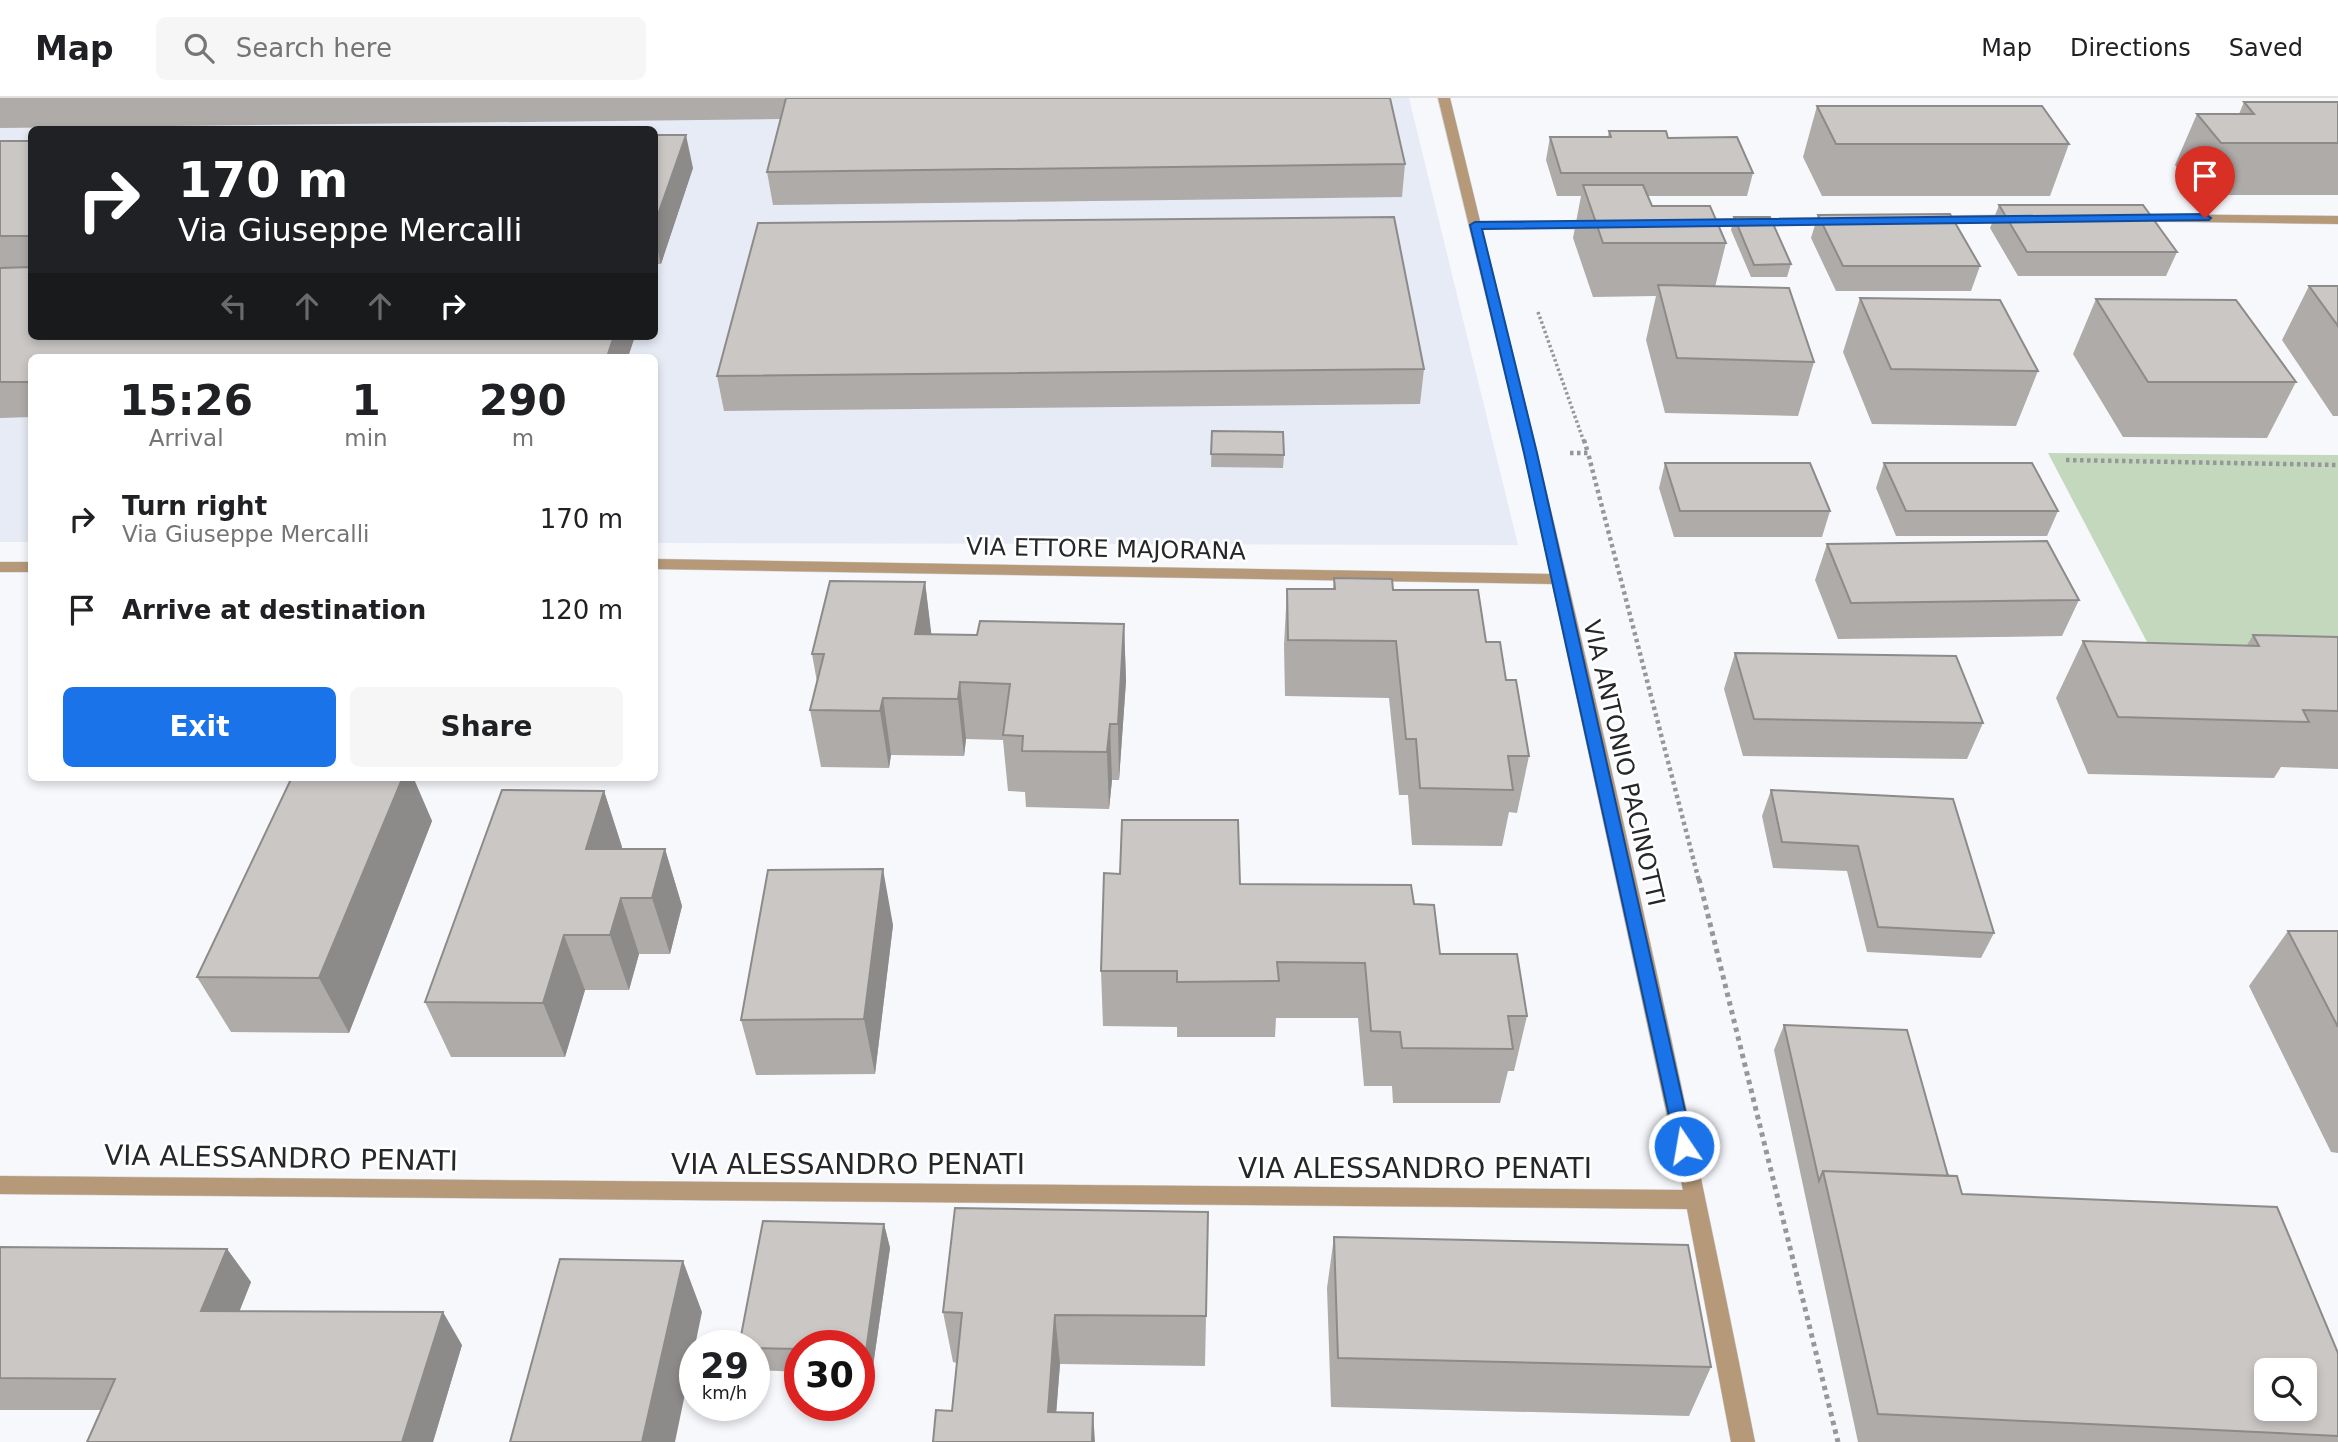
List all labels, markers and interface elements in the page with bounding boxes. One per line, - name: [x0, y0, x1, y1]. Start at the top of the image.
- search box: [156, 17, 646, 80]
- text: Map: [35, 29, 114, 68]
- icon: search: [180, 29, 218, 67]
- text: Search here: [236, 33, 392, 63]
- text: Map: [1981, 34, 2032, 62]
- text: Directions: [2070, 34, 2191, 62]
- text: Saved: [2229, 34, 2303, 62]
- pin: [2175, 146, 2235, 218]
- text: 170 m: [178, 152, 348, 209]
- icon: right: [63, 154, 154, 245]
- icon: arrive: [2186, 157, 2224, 195]
- text: Via Giuseppe Mercalli: [178, 211, 522, 249]
- icon: left: [215, 287, 253, 325]
- icon: ahead: [288, 287, 326, 325]
- icon: ahead: [361, 287, 399, 325]
- icon: right: [434, 287, 472, 325]
- text: 15:26: [119, 376, 253, 425]
- text: 1: [351, 376, 381, 425]
- text: 290: [479, 376, 567, 425]
- text: Arrival: [149, 425, 224, 451]
- text: min: [344, 425, 388, 451]
- text: m: [512, 425, 534, 451]
- text: Turn right: [122, 491, 267, 521]
- icon: right: [63, 500, 101, 538]
- text: 170 m: [540, 504, 623, 534]
- text: Via Giuseppe Mercalli: [122, 521, 369, 547]
- street label: VIA ETTORE MAJORANA: [966, 533, 1247, 565]
- icon: arrive: [63, 591, 101, 629]
- text: Arrive at destination: [122, 595, 426, 625]
- text: 120 m: [540, 595, 623, 625]
- street label: VIA ANTONIO PACINOTTI: [1577, 617, 1671, 909]
- button: Exit: [63, 687, 336, 767]
- button: Share: [350, 687, 623, 767]
- position arrow: [1647, 1109, 1721, 1183]
- street label: VIA ALESSANDRO PENATI: [104, 1138, 458, 1178]
- street label: VIA ALESSANDRO PENATI: [671, 1148, 1025, 1181]
- street label: VIA ALESSANDRO PENATI: [1238, 1152, 1592, 1185]
- speed limit sign: 30: [784, 1330, 875, 1421]
- text: 29: [700, 1346, 749, 1386]
- map controls: [2254, 1358, 2317, 1421]
- button: search: [2254, 1358, 2317, 1421]
- text: km/h: [702, 1382, 747, 1403]

